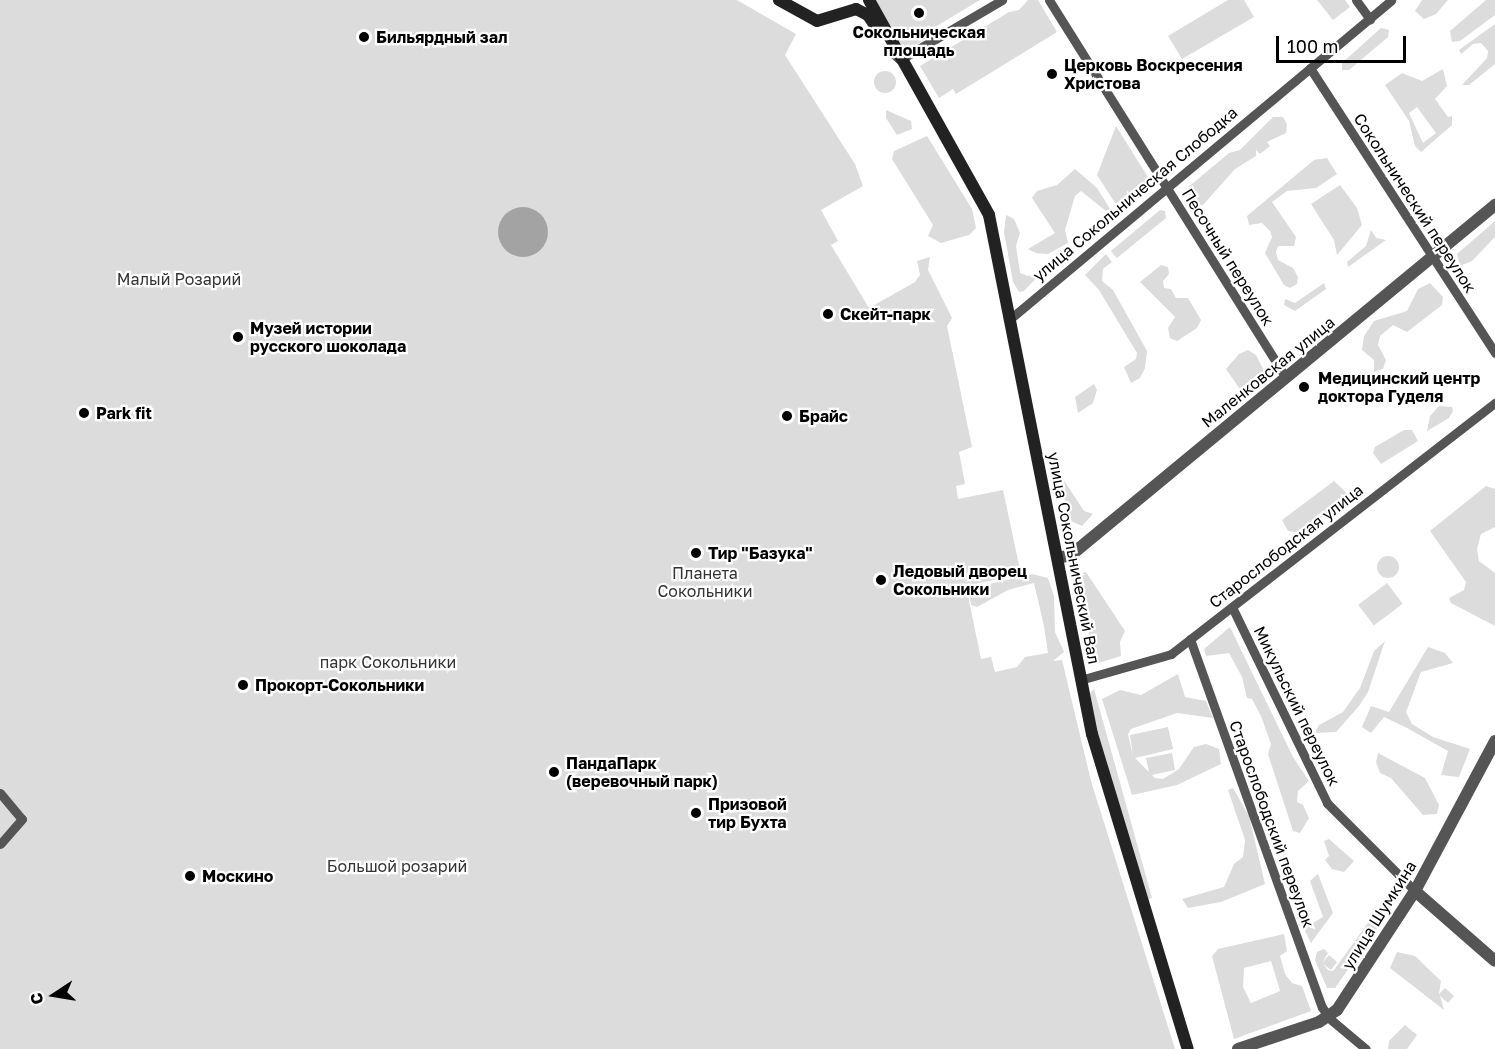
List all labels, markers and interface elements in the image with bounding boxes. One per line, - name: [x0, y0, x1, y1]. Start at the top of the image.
- marker: Сокольническая площадь: [912, 6, 926, 20]
- place label: Сокольническая площадь: [853, 22, 985, 60]
- scale bar: [1279, 24, 1410, 62]
- place label: Бильярдный зал: [376, 27, 507, 47]
- marker: Бильярдный зал: [357, 30, 371, 44]
- text: 100 m: [1287, 35, 1338, 57]
- place label: Церковь Воскресения Христова: [1064, 55, 1242, 93]
- marker: Церковь Воскресения Христова: [1045, 67, 1059, 81]
- street label: улица Сокольническая Слободка: [1029, 103, 1241, 285]
- street label: Сокольнический переулок: [1350, 110, 1480, 296]
- street label: Песочный переулок: [1178, 185, 1278, 329]
- park label: Малый Розарий: [117, 269, 241, 289]
- place label: Скейт-парк: [840, 304, 931, 324]
- marker: Скейт-парк: [821, 307, 835, 321]
- street label: Маленковская улица: [1198, 312, 1338, 432]
- place label: Музей истории русского шоколада: [250, 318, 406, 356]
- marker: Музей истории русского шоколада: [231, 330, 245, 344]
- place label: Медицинский центр доктора Гуделя: [1318, 368, 1480, 406]
- marker: Медицинский центр доктора Гуделя: [1295, 378, 1313, 396]
- place label: Park fit: [96, 403, 152, 423]
- marker: Park fit: [77, 406, 91, 420]
- place label: Брайс: [799, 406, 848, 426]
- marker: Брайс: [780, 409, 794, 423]
- street label: улица Сокольнический Вал: [1044, 450, 1104, 666]
- street label: Старослободская улица: [1205, 480, 1367, 612]
- place label: Тир "Базука": [708, 543, 813, 563]
- marker: Тир "Базука": [689, 546, 703, 560]
- place label: Ледовый дворец Сокольники: [893, 561, 1027, 599]
- park label: Планета Сокольники: [657, 563, 753, 601]
- marker: Ледовый дворец Сокольники: [874, 573, 888, 587]
- street label: Микульский переулок: [1250, 623, 1344, 789]
- park label: парк Сокольники: [320, 652, 456, 672]
- place label: Прокорт-Сокольники: [255, 675, 424, 695]
- marker: Прокорт-Сокольники: [236, 678, 250, 692]
- street label: Старослободский переулок: [1226, 718, 1318, 930]
- place label: ПандаПарк (веревочный парк): [566, 753, 718, 791]
- marker: ПандаПарк (веревочный парк): [547, 765, 561, 779]
- place label: Призовой тир Бухта: [708, 794, 787, 832]
- marker: Призовой тир Бухта: [689, 806, 703, 820]
- park label: Большой розарий: [327, 856, 467, 876]
- street label: улица Шумкина: [1338, 857, 1420, 973]
- place label: Москино: [202, 866, 273, 886]
- marker: Москино: [183, 869, 197, 883]
- north arrow: [24, 965, 84, 1025]
- text: С: [25, 991, 47, 1006]

